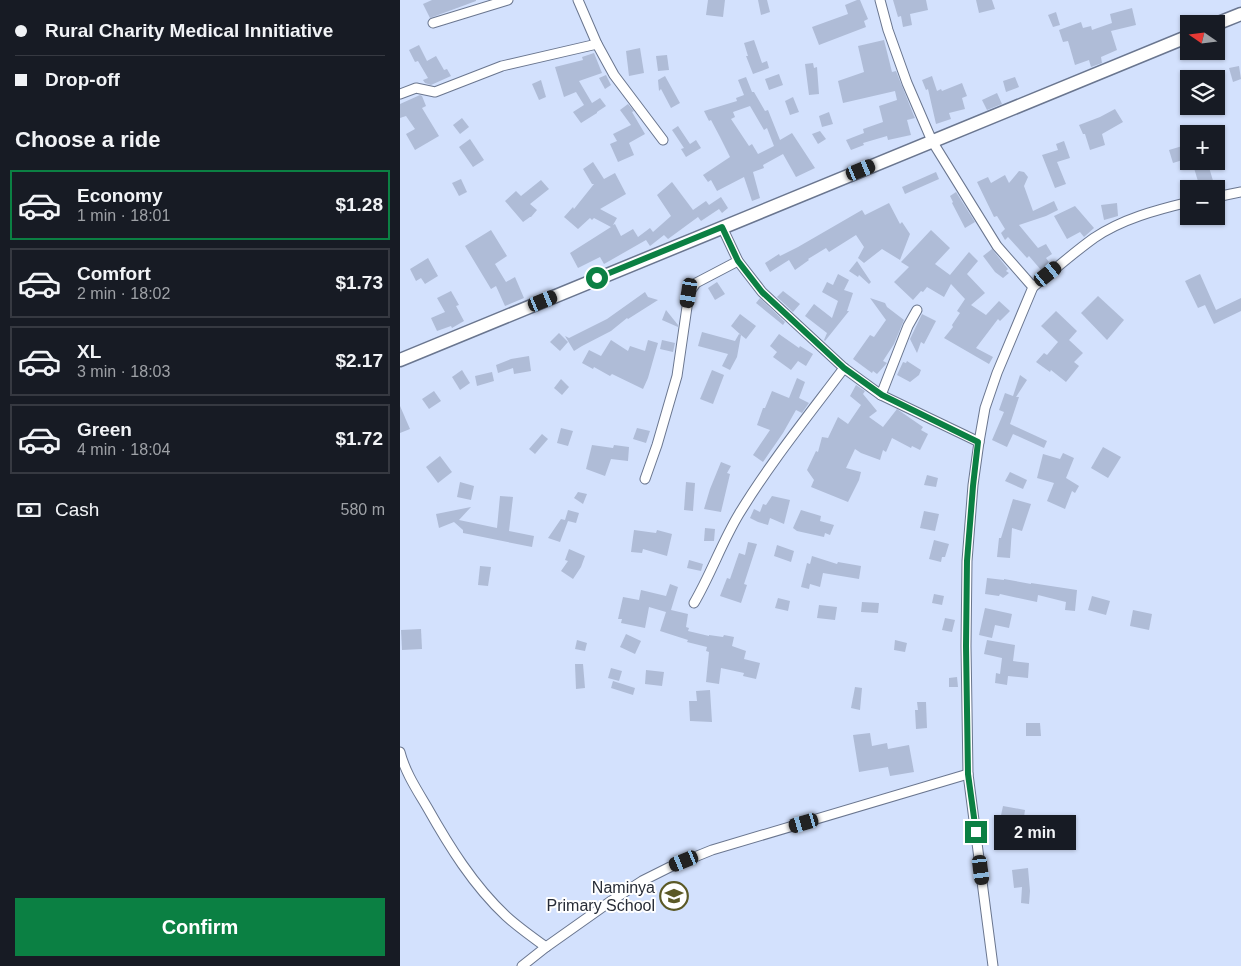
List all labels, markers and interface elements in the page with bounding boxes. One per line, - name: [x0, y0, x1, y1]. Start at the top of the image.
- north arrow: [1180, 15, 1225, 60]
- map controls: [1180, 15, 1225, 225]
- text: Rural Charity Medical Innitiative: [45, 20, 333, 41]
- text: Drop-off: [45, 69, 120, 90]
- button: layers: [1180, 70, 1225, 115]
- button: +: [1180, 125, 1225, 170]
- text: Choose a ride: [15, 127, 160, 152]
- car: [844, 157, 877, 183]
- button: −: [1180, 180, 1225, 225]
- icon: car: [17, 183, 62, 228]
- text: Economy: [77, 185, 163, 206]
- text: $1.28: [335, 194, 383, 215]
- text: 1 min · 18:01: [77, 207, 170, 224]
- car: [1031, 259, 1064, 289]
- icon: car: [17, 261, 62, 306]
- text: Comfort: [77, 263, 151, 284]
- route start: [586, 267, 608, 289]
- text: $1.73: [335, 272, 383, 293]
- car: [679, 277, 698, 309]
- text: 2 min · 18:02: [77, 285, 170, 302]
- car: [526, 288, 559, 314]
- icon: car: [17, 339, 62, 384]
- text: XL: [77, 341, 101, 362]
- text: $2.17: [335, 350, 383, 371]
- text: 3 min · 18:03: [77, 363, 170, 380]
- icon: car: [17, 417, 62, 462]
- text: Green: [77, 419, 132, 440]
- text: $1.72: [335, 428, 383, 449]
- text: 4 min · 18:04: [77, 441, 170, 458]
- icon: cash: [15, 496, 43, 524]
- text: Cash: [55, 499, 99, 520]
- text: 580 m: [341, 501, 385, 518]
- car: [787, 812, 820, 834]
- callout: 2 min: [994, 814, 1076, 850]
- route end: [965, 821, 987, 843]
- text: 2 min: [1014, 824, 1056, 841]
- car: [667, 848, 700, 874]
- car: [971, 854, 990, 886]
- place label: Naminya Primary School: [547, 879, 655, 914]
- school or university icon: Naminya Primary School: [659, 881, 689, 911]
- button: Confirm: [15, 898, 385, 956]

